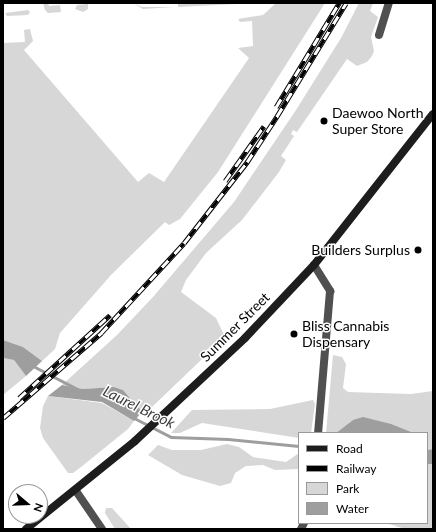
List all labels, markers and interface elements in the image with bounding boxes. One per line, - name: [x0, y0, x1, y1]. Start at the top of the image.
- place label: Daewoo North Super Store: [332, 105, 423, 138]
- marker: Daewoo North Super Store: [319, 116, 329, 126]
- place label: Builders Surplus: [311, 242, 410, 258]
- marker: Builders Surplus: [413, 245, 423, 255]
- street label: Summer Street: [197, 289, 273, 365]
- place label: Bliss Cannabis Dispensary: [302, 318, 389, 350]
- marker: Bliss Cannabis Dispensary: [289, 329, 299, 339]
- water label: Laurel Brook: [100, 382, 178, 432]
- legend: [298, 432, 428, 524]
- text: Road: [336, 441, 363, 456]
- text: Railway: [336, 461, 376, 476]
- text: Park: [336, 481, 359, 496]
- north arrow: [8, 484, 48, 524]
- text: Water: [336, 501, 369, 516]
- text: N: [31, 502, 46, 514]

